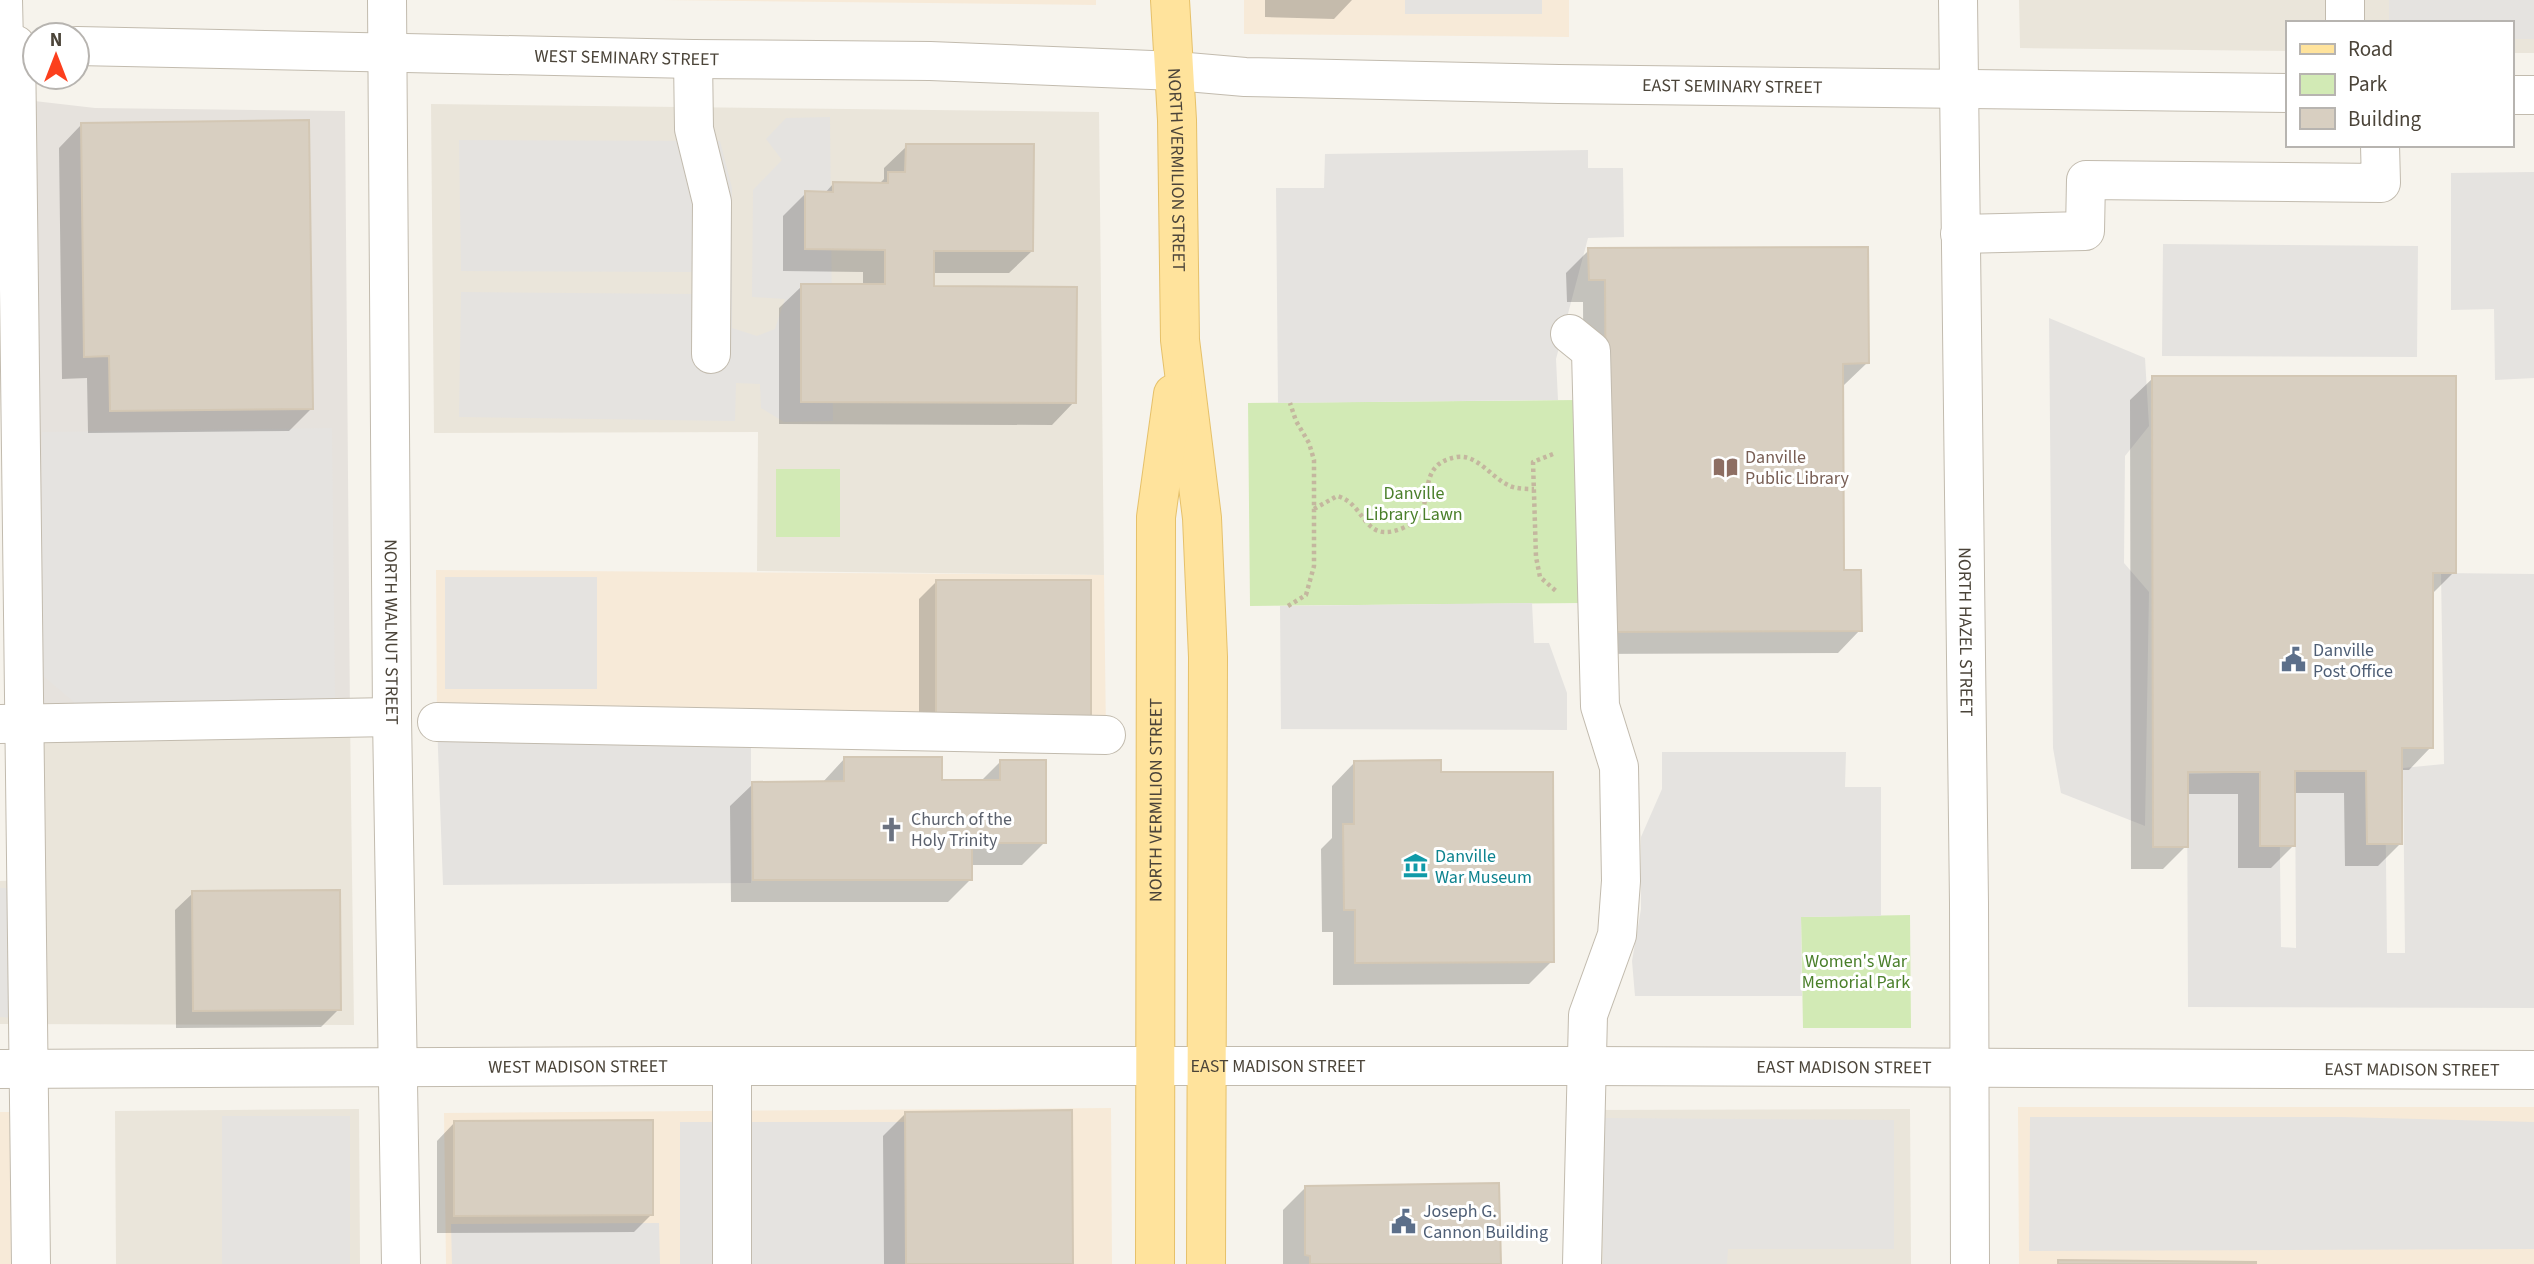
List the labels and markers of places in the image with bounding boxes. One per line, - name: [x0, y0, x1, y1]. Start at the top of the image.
- place label: Danville Public Library: [1745, 445, 1849, 491]
- library icon: Danville Public Library: [1711, 453, 1739, 481]
- place label: Danville Post Office: [2313, 638, 2393, 684]
- public building icon: Danville Post Office: [2279, 646, 2307, 674]
- place label: Church of the Holy Trinity: [911, 807, 1012, 853]
- church icon: Church of the Holy Trinity: [877, 815, 905, 843]
- place label: Danville War Museum: [1435, 844, 1532, 890]
- museum icon: Danville War Museum: [1401, 852, 1429, 880]
- place label: Joseph G. Cannon Building: [1423, 1199, 1548, 1245]
- public building icon: Joseph G. Cannon Building: [1389, 1207, 1417, 1235]

